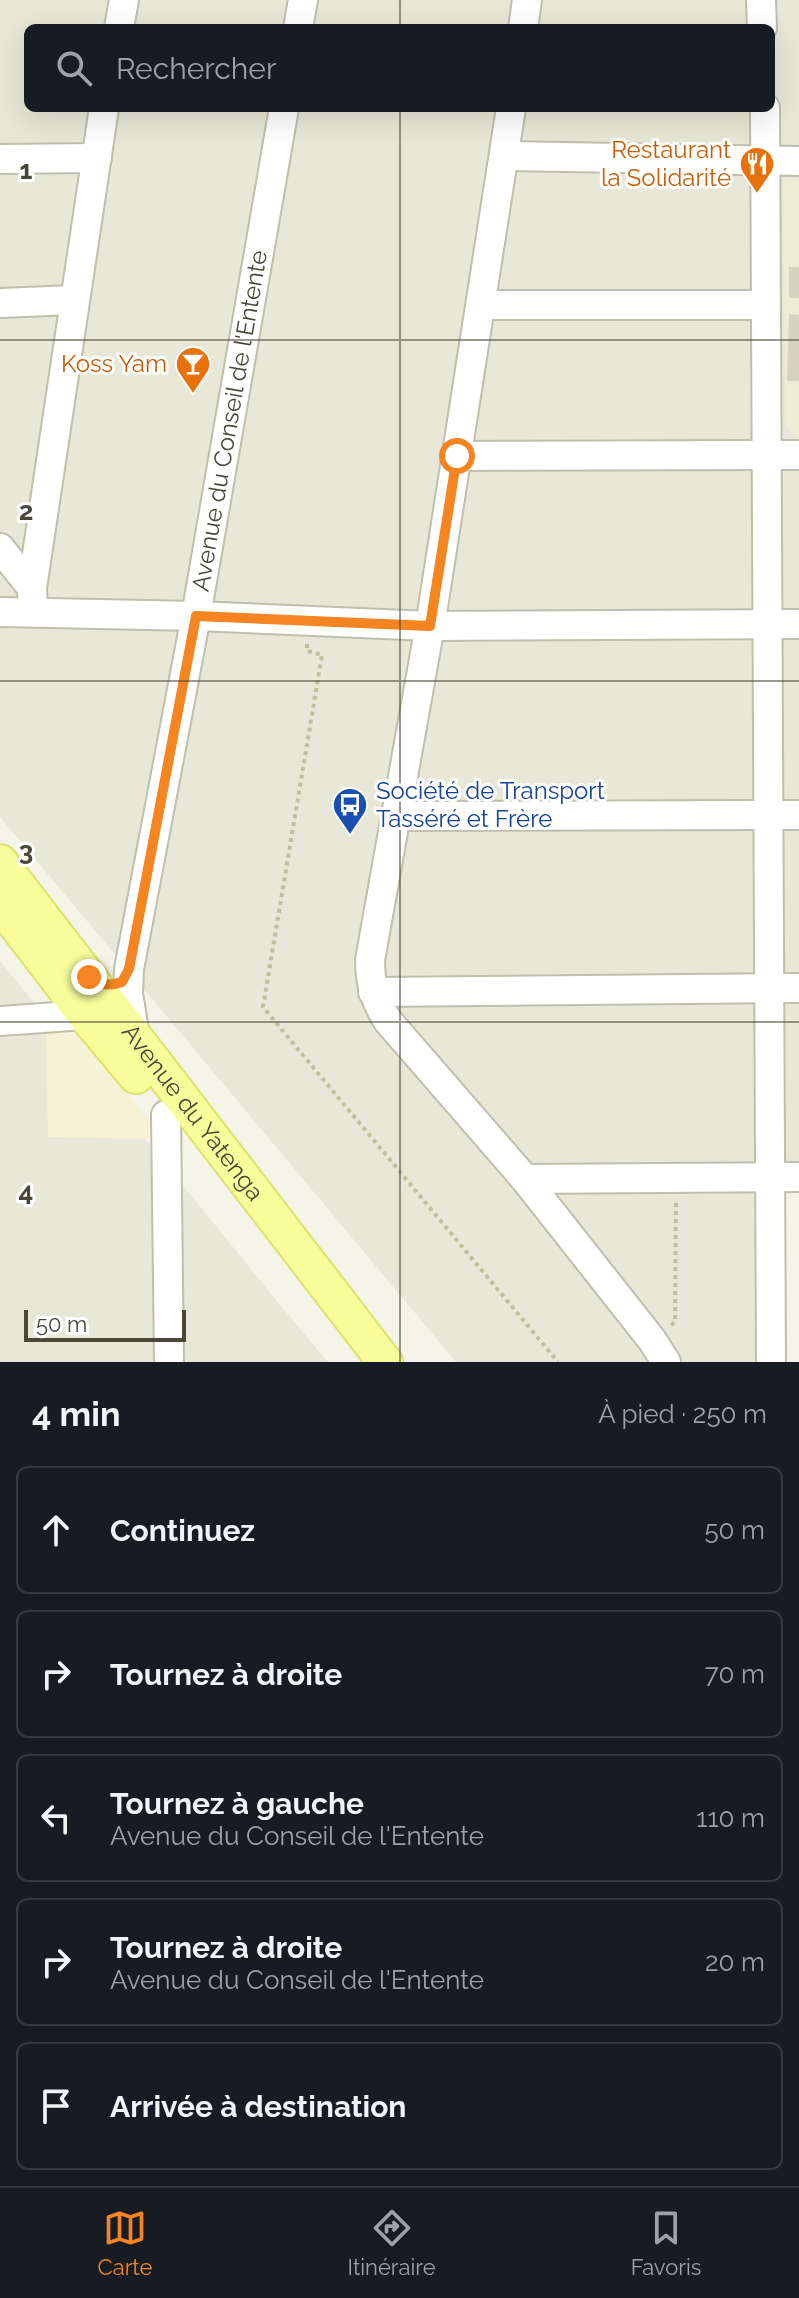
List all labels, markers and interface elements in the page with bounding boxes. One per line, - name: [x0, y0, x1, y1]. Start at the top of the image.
- search box: [24, 24, 775, 112]
- icon: search: [52, 46, 96, 90]
- text: Rechercher: [116, 51, 276, 86]
- place label: Restaurant la Solidarité: [601, 135, 731, 192]
- restaurant icon: Restaurant la Solidarité: [738, 145, 776, 195]
- text: 1: [20, 155, 33, 185]
- street label: Avenue du Conseil de l'Entente: [186, 248, 273, 593]
- bar icon: Koss Yam: [174, 345, 212, 395]
- place label: Koss Yam: [61, 349, 167, 378]
- route start: [439, 438, 475, 474]
- text: 2: [19, 496, 33, 526]
- place label: Société de Transport Tasséré et Frère: [376, 776, 605, 833]
- bus stop icon: Société de Transport Tasséré et Frère: [331, 786, 369, 836]
- text: 3: [19, 836, 33, 866]
- route end: [71, 959, 107, 995]
- street label: Avenue du Yatenga: [116, 1018, 270, 1206]
- text: 4: [19, 1177, 33, 1207]
- scale bar: [24, 1306, 186, 1342]
- text: 50 m: [36, 1311, 87, 1337]
- text: 4 min: [32, 1394, 120, 1434]
- text: À pied · 250 m: [598, 1399, 767, 1429]
- icon: ahead: [34, 1508, 78, 1552]
- text: Continuez: [110, 1513, 255, 1548]
- text: 50 m: [704, 1515, 765, 1545]
- icon: right: [34, 1652, 78, 1696]
- text: Tournez à droite: [110, 1657, 342, 1692]
- text: 70 m: [705, 1659, 765, 1689]
- text: Tournez à gauche: [110, 1786, 364, 1821]
- icon: left: [34, 1796, 78, 1840]
- text: 110 m: [696, 1803, 765, 1833]
- text: Avenue du Conseil de l'Entente: [110, 1821, 484, 1851]
- text: Tournez à droite: [110, 1930, 342, 1965]
- icon: right: [34, 1940, 78, 1984]
- text: 20 m: [705, 1947, 765, 1977]
- text: Avenue du Conseil de l'Entente: [110, 1965, 484, 1995]
- icon: arrive: [34, 2084, 78, 2128]
- text: Arrivée à destination: [110, 2089, 406, 2124]
- tab: Carte: [98, 2206, 152, 2280]
- tab: Itinéraire: [348, 2206, 436, 2280]
- tab: Favoris: [631, 2206, 701, 2280]

